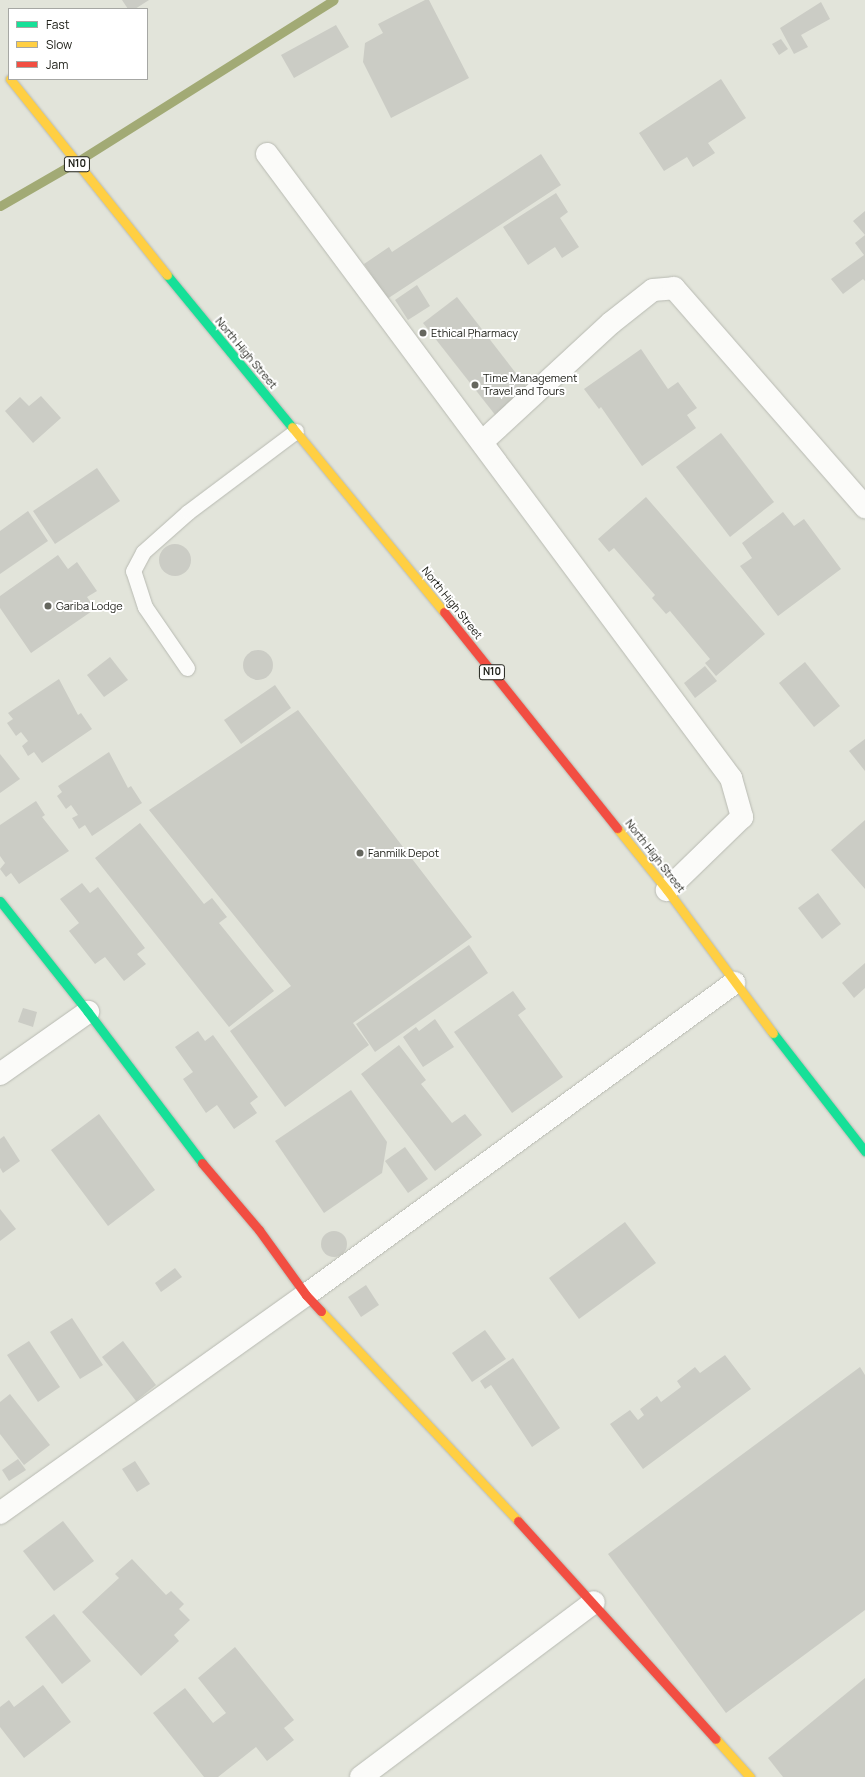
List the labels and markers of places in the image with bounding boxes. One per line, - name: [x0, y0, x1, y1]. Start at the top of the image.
- place label: Ethical Pharmacy: [431, 326, 518, 340]
- marker: Ethical Pharmacy: [418, 328, 428, 338]
- place label: Time Management Travel and Tours: [483, 372, 577, 398]
- marker: Time Management Travel and Tours: [470, 380, 480, 390]
- place label: Gariba Lodge: [56, 599, 123, 613]
- marker: Gariba Lodge: [43, 601, 53, 611]
- place label: Fanmilk Depot: [368, 846, 439, 860]
- marker: Fanmilk Depot: [355, 848, 365, 858]

